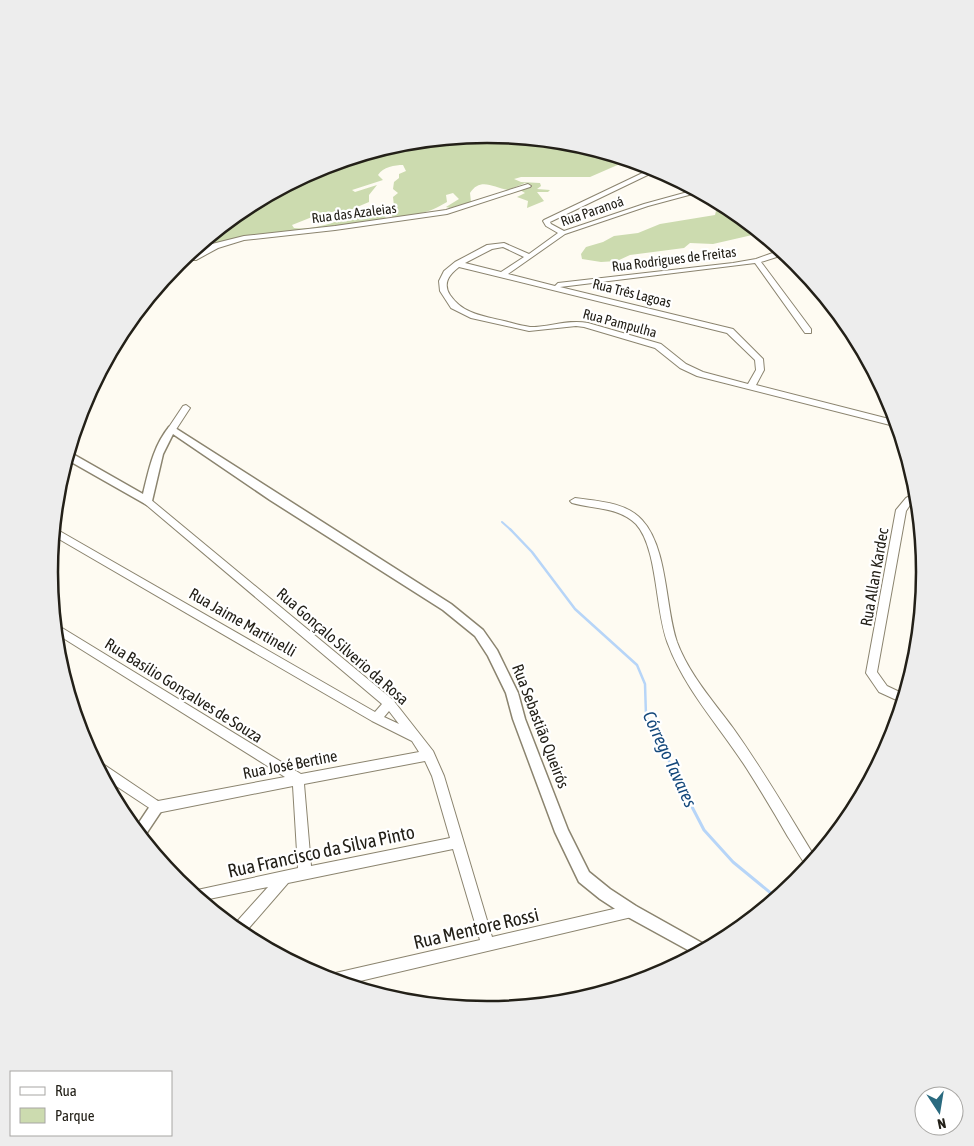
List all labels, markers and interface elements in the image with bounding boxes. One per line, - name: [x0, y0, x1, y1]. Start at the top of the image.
- street label: Rua Paranoá: [558, 193, 626, 229]
- street label: Rua das Azaleias: [311, 200, 397, 226]
- street label: Rua Rodrigues de Freitas: [611, 243, 737, 275]
- street label: Rua Três Lagoas: [591, 275, 673, 311]
- street label: Rua Pampulha: [581, 305, 659, 341]
- street label: Rua Allan Kardec: [857, 526, 892, 628]
- street label: Rua Jaime Martinelli: [186, 584, 300, 660]
- street label: Rua Gonçalo Silverio da Rosa: [273, 584, 412, 709]
- street label: Rua Basílio Gonçalves de Souza: [101, 634, 266, 747]
- street label: Rua Sebastião Queirós: [509, 661, 573, 791]
- water label: Córrego Tavares: [639, 708, 701, 810]
- street label: Rua José Bertine: [241, 746, 339, 782]
- street label: Rua Francisco da Silva Pinto: [225, 820, 417, 882]
- street label: Rua Mentore Rossi: [411, 903, 541, 953]
- legend: [10, 1071, 172, 1136]
- text: Rua: [55, 1082, 77, 1099]
- north arrow: [914, 1086, 964, 1136]
- text: Parque: [55, 1107, 95, 1124]
- text: N: [936, 1115, 947, 1132]

